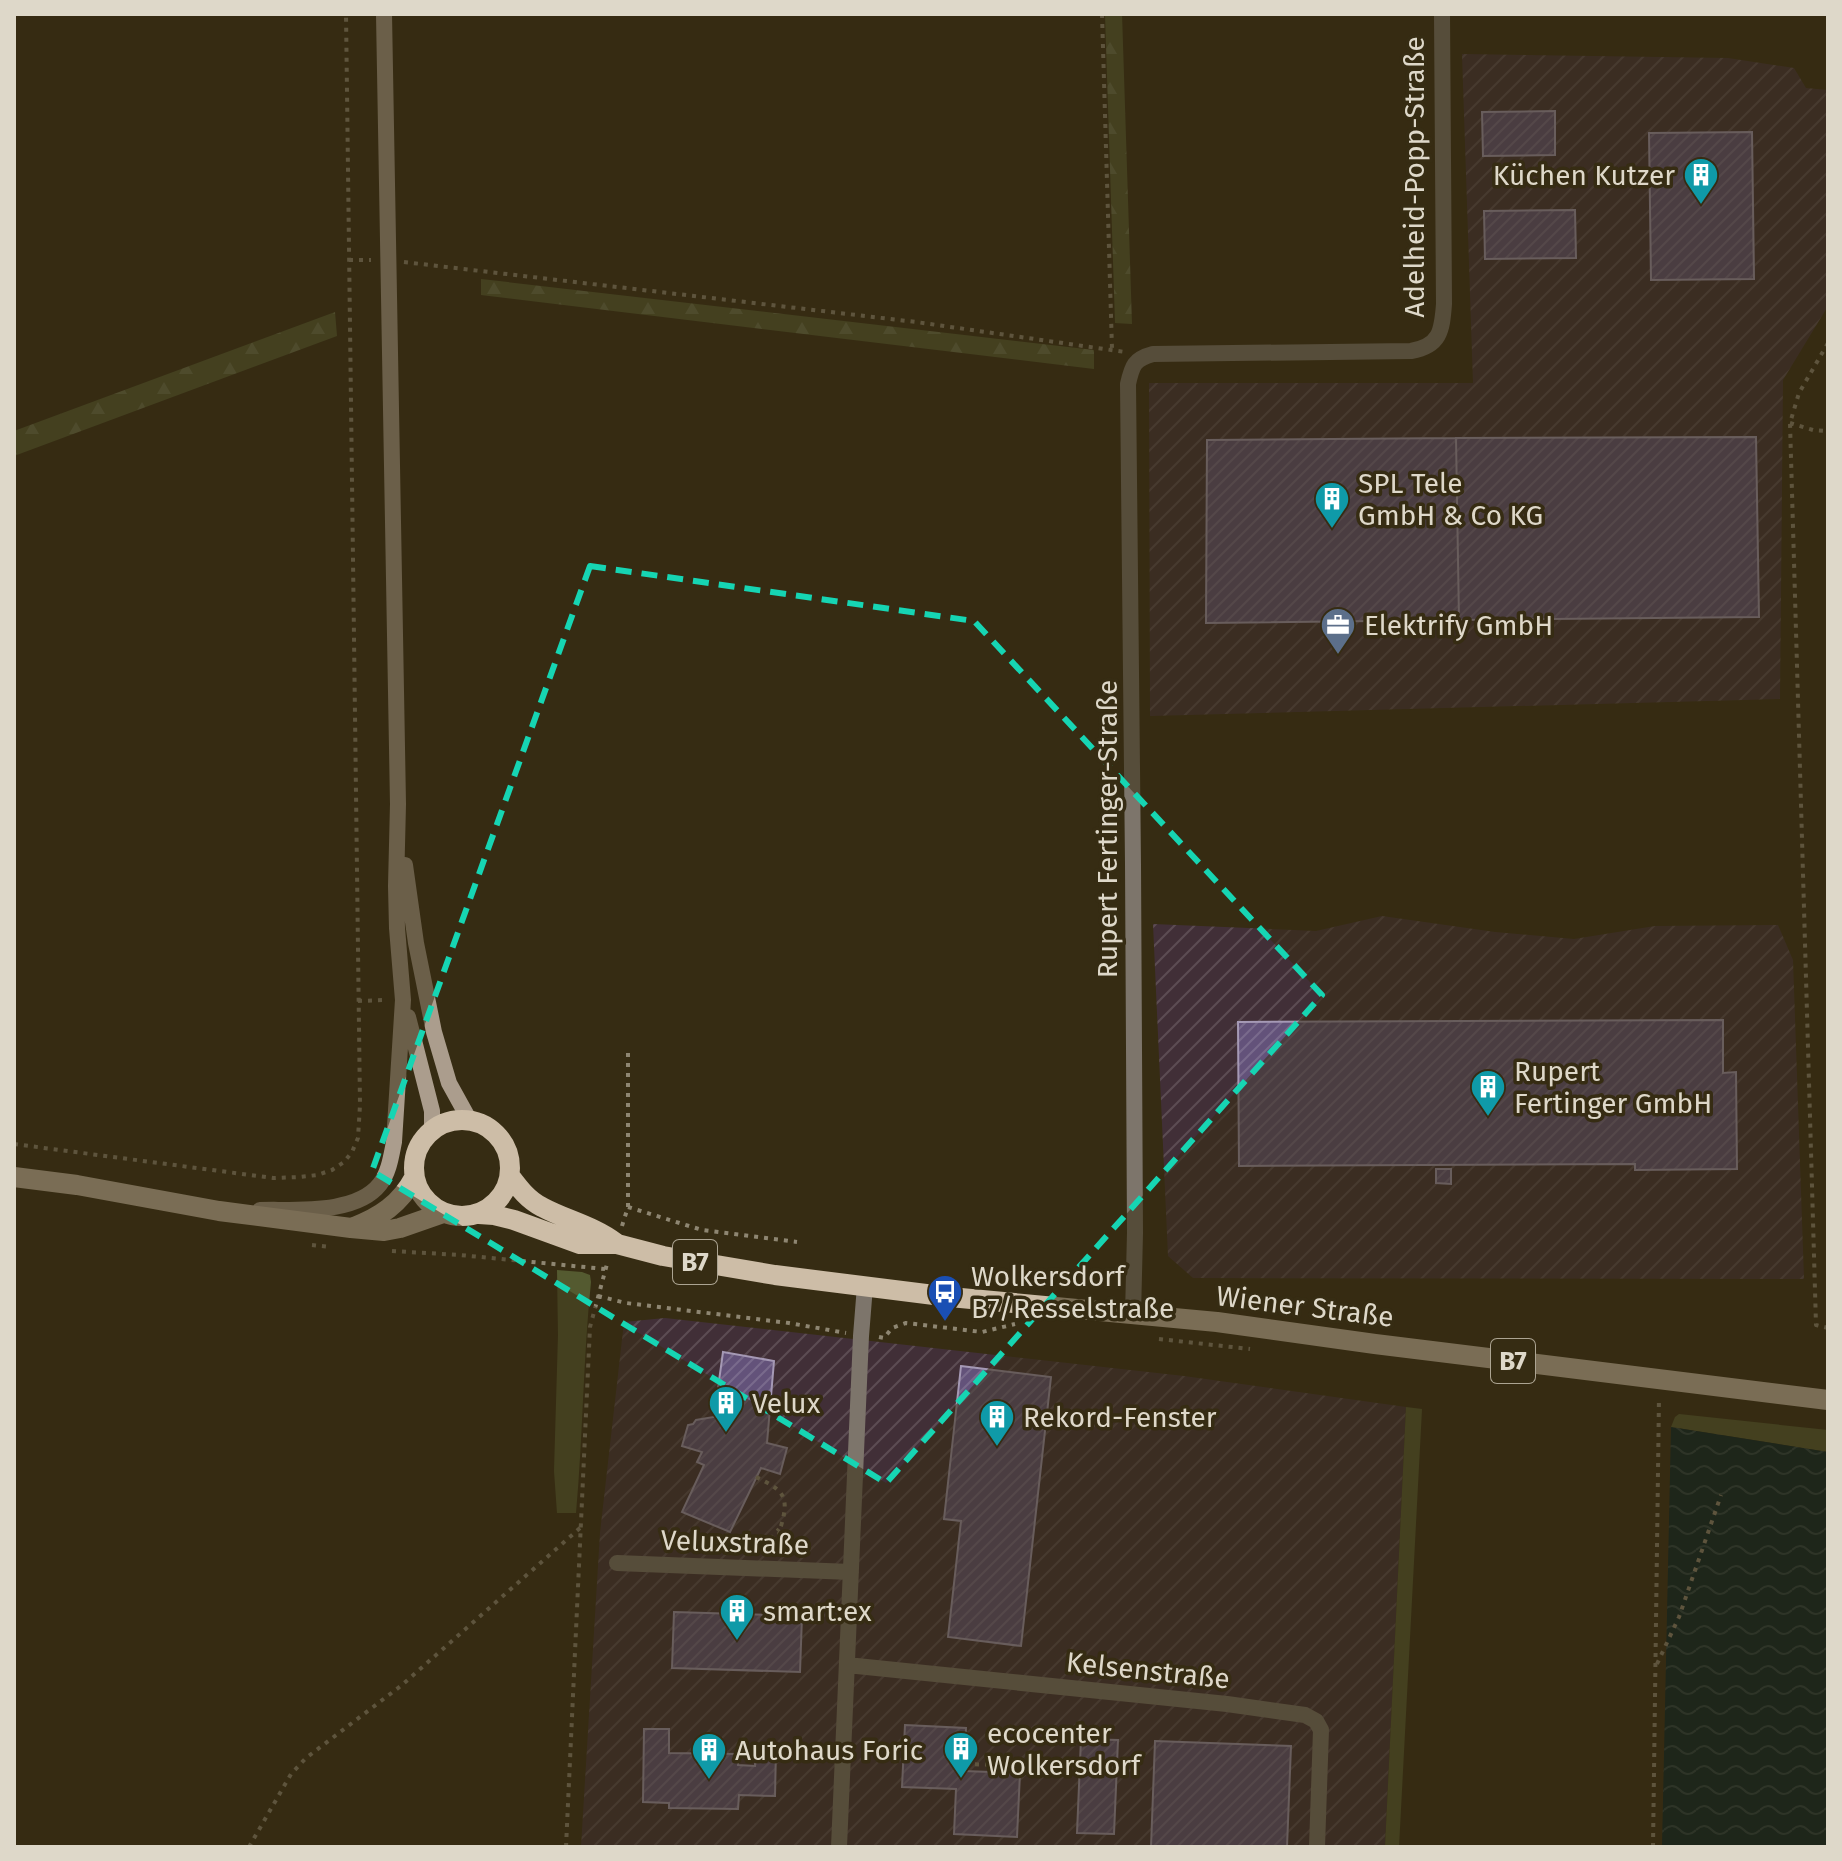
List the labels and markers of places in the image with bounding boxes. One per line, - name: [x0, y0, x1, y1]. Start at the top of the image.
- building icon: Küchen Kutzer: [1682, 156, 1720, 206]
- place label: Küchen Kutzer: [1493, 159, 1675, 192]
- place label: SPL Tele GmbH & Co KG: [1358, 467, 1543, 532]
- building icon: SPL Tele GmbH & Co KG: [1313, 480, 1351, 530]
- office icon: Elektrify GmbH: [1319, 606, 1357, 656]
- place label: Elektrify GmbH: [1364, 609, 1553, 642]
- place label: Rupert Fertinger GmbH: [1514, 1055, 1712, 1120]
- building icon: Rupert Fertinger GmbH: [1469, 1068, 1507, 1118]
- place label: Wolkersdorf B7/Resselstraße: [971, 1260, 1174, 1325]
- bus stop icon: Wolkersdorf B7/Resselstraße: [926, 1273, 964, 1323]
- building icon: Velux: [707, 1384, 745, 1434]
- place label: Velux: [752, 1387, 821, 1420]
- building icon: Rekord-Fenster: [978, 1398, 1016, 1448]
- place label: Rekord-Fenster: [1023, 1401, 1217, 1434]
- building icon: smart:ex: [718, 1592, 756, 1642]
- place label: smart:ex: [763, 1595, 872, 1628]
- place label: ecocenter Wolkersdorf: [987, 1717, 1143, 1782]
- building icon: ecocenter Wolkersdorf: [942, 1730, 980, 1780]
- building icon: Autohaus Foric: [690, 1731, 728, 1781]
- place label: Autohaus Foric: [735, 1734, 923, 1767]

